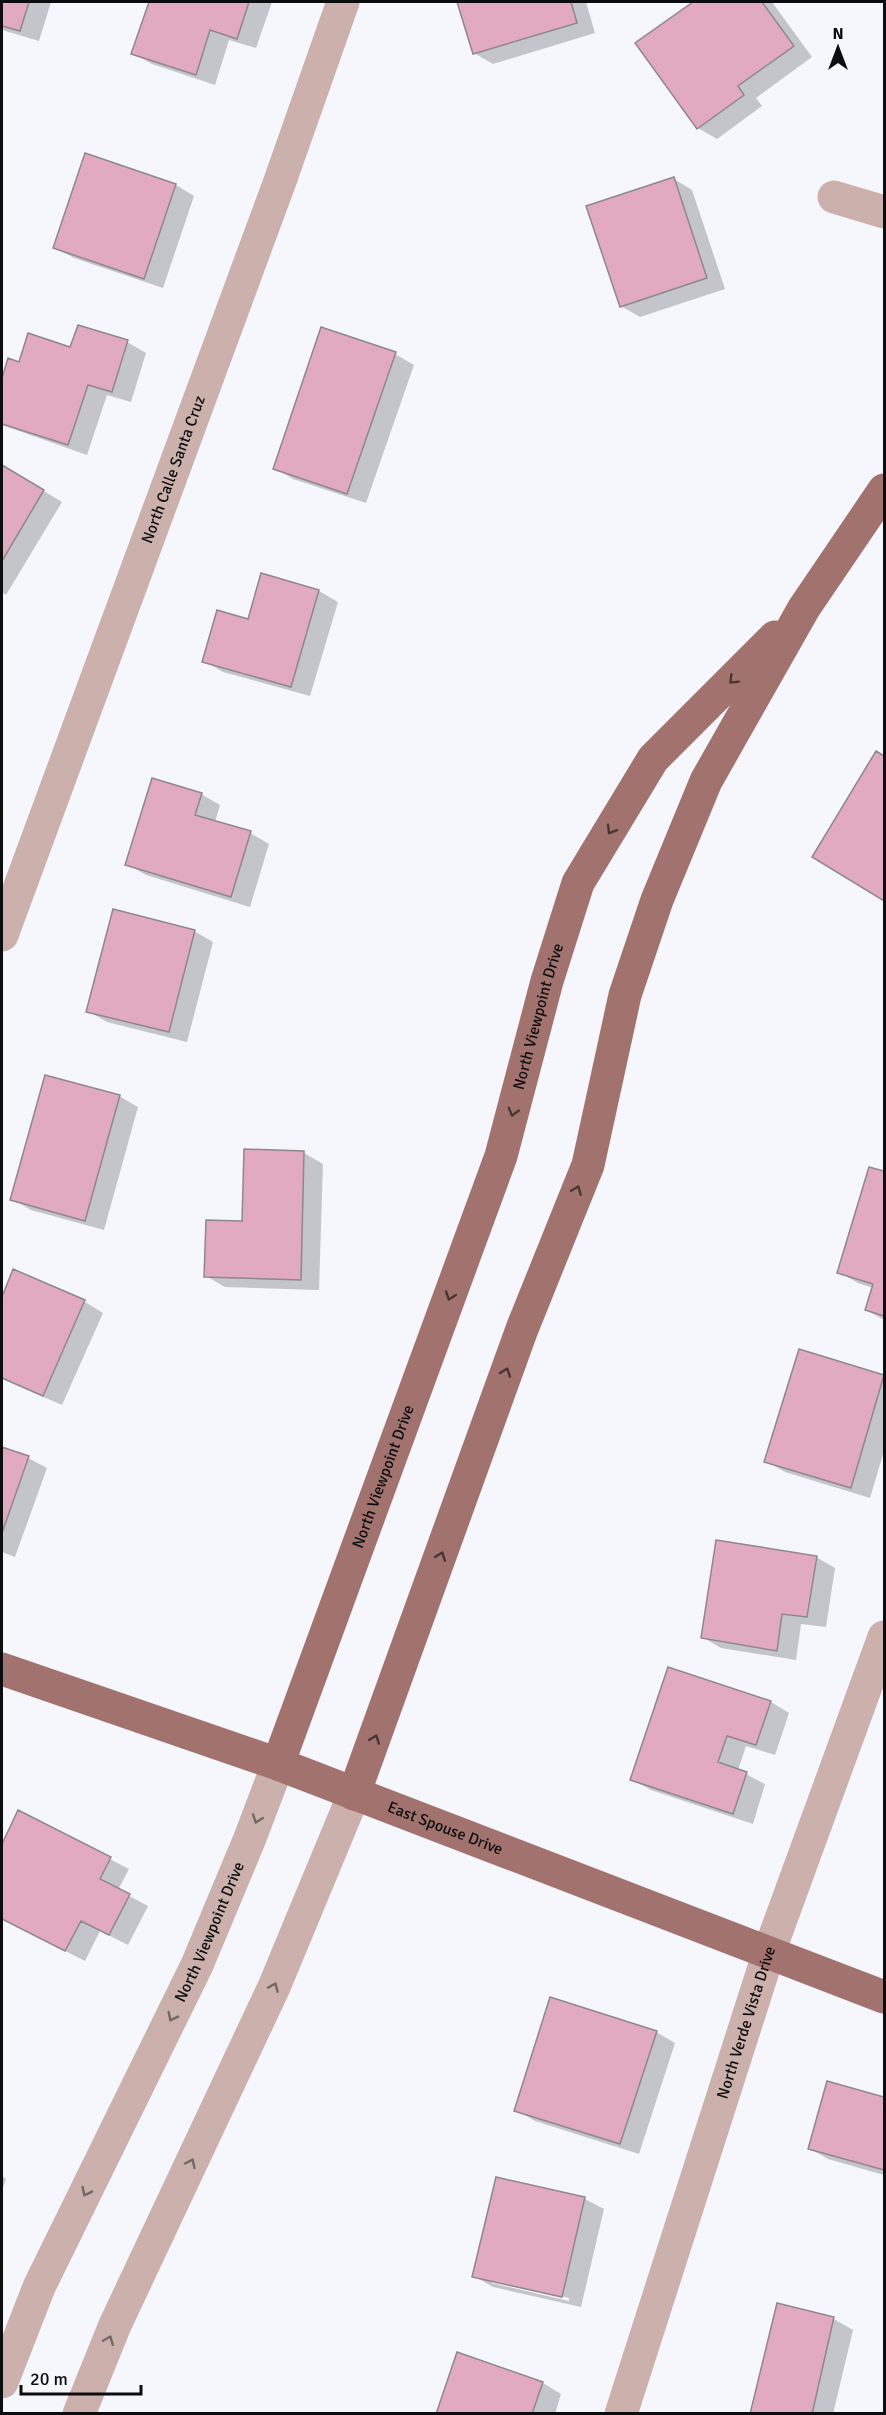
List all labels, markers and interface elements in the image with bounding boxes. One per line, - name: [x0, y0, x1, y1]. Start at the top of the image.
- north arrow: [808, 18, 868, 78]
- text: N: [832, 24, 844, 44]
- street label: North Calle Santa Cruz: [137, 393, 210, 546]
- one-way arrow: [729, 672, 740, 683]
- one-way arrow: [606, 824, 618, 834]
- street label: North Viewpoint Drive: [509, 941, 568, 1092]
- one-way arrow: [507, 1106, 520, 1116]
- one-way arrow: [570, 1186, 583, 1196]
- one-way arrow: [445, 1290, 457, 1301]
- one-way arrow: [499, 1367, 512, 1378]
- street label: North Viewpoint Drive: [348, 1402, 419, 1551]
- one-way arrow: [433, 1551, 446, 1561]
- one-way arrow: [368, 1734, 380, 1745]
- street label: East Spouse Drive: [385, 1797, 506, 1860]
- one-way arrow: [252, 1813, 265, 1824]
- street label: North Viewpoint Drive: [170, 1859, 249, 2005]
- street label: North Verde Vista Drive: [713, 1943, 780, 2101]
- one-way arrow: [267, 1982, 279, 1993]
- one-way arrow: [167, 2011, 179, 2022]
- one-way arrow: [184, 2159, 196, 2170]
- one-way arrow: [81, 2186, 93, 2197]
- one-way arrow: [102, 2335, 114, 2346]
- scale bar: [21, 2358, 141, 2396]
- text: 20 m: [30, 2368, 68, 2390]

